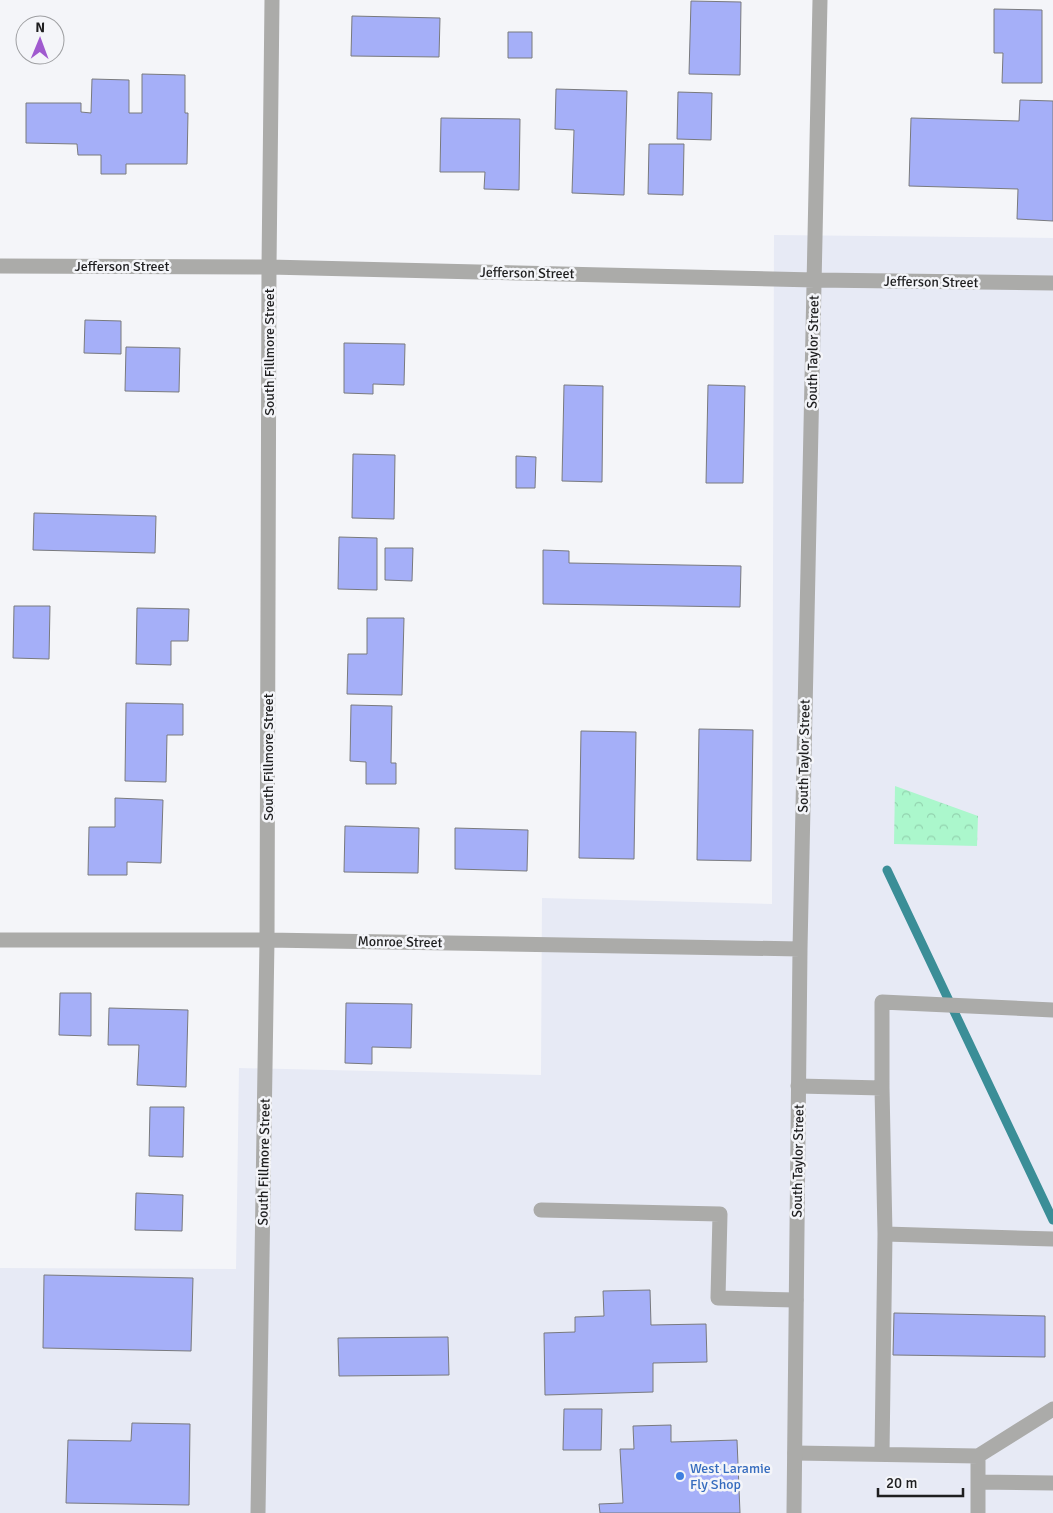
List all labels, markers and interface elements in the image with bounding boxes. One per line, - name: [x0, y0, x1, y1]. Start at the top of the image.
- north arrow: [15, 15, 65, 65]
- text: N: [35, 19, 45, 36]
- street label: Jefferson Street: [75, 258, 170, 275]
- street label: Jefferson Street: [479, 264, 575, 282]
- street label: Jefferson Street: [883, 273, 979, 291]
- street label: South Fillmore Street: [261, 288, 278, 416]
- street label: South Taylor Street: [804, 295, 822, 409]
- street label: South Fillmore Street: [260, 693, 277, 821]
- street label: South Taylor Street: [795, 699, 813, 813]
- street label: Monroe Street: [357, 933, 443, 951]
- street label: South Fillmore Street: [254, 1098, 274, 1226]
- street label: South Taylor Street: [789, 1104, 807, 1218]
- place label: West Laramie Fly Shop: [690, 1460, 771, 1493]
- scale bar: [878, 1466, 963, 1498]
- marker: West Laramie Fly Shop: [674, 1470, 686, 1482]
- text: 20 m: [886, 1474, 917, 1492]

